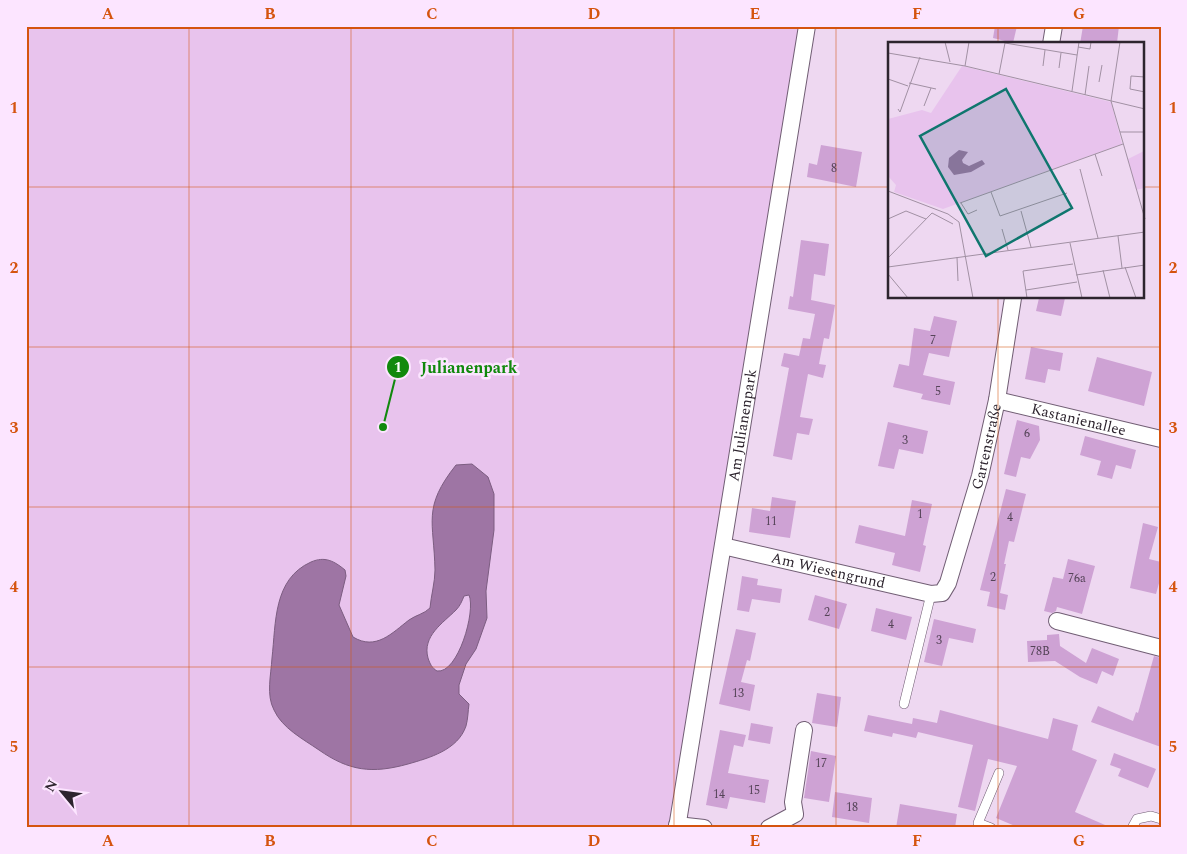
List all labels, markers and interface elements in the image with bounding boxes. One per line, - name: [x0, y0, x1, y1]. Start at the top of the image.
- text: A: [102, 2, 115, 26]
- text: B: [264, 2, 276, 26]
- text: C: [426, 2, 438, 26]
- text: D: [588, 2, 601, 26]
- text: E: [750, 2, 760, 26]
- text: F: [912, 2, 922, 26]
- text: G: [1073, 2, 1085, 26]
- inset map: [888, 42, 1144, 299]
- text: 1: [10, 96, 18, 120]
- text: 1: [1169, 96, 1177, 120]
- house number: 8: [831, 159, 837, 178]
- text: 2: [10, 256, 19, 280]
- text: 2: [1169, 256, 1178, 280]
- house number: 7: [930, 331, 936, 350]
- callout: Julianenpark: [385, 352, 527, 383]
- text: 1: [394, 356, 402, 379]
- text: Julianenpark: [421, 356, 518, 380]
- street label: Am Julianenpark: [722, 367, 763, 483]
- house number: 5: [935, 382, 941, 401]
- street label: Kastanienallee: [1029, 397, 1128, 442]
- street label: Gartenstraße: [965, 401, 1007, 492]
- text: 3: [10, 416, 19, 440]
- text: 3: [1169, 416, 1178, 440]
- house number: 6: [1024, 424, 1030, 443]
- house number: 3: [902, 431, 908, 450]
- house number: 1: [917, 505, 923, 524]
- house number: 4: [1007, 508, 1013, 527]
- house number: 11: [765, 512, 777, 531]
- street label: Am Wiesengrund: [769, 546, 888, 595]
- house number: 2: [990, 568, 996, 587]
- house number: 76a: [1068, 569, 1086, 588]
- text: 4: [10, 575, 19, 599]
- text: 4: [1169, 575, 1178, 599]
- house number: 2: [824, 603, 830, 622]
- house number: 4: [888, 615, 894, 634]
- house number: 3: [936, 631, 942, 650]
- house number: 78B: [1030, 642, 1050, 661]
- house number: 13: [732, 684, 744, 703]
- text: 5: [10, 735, 18, 759]
- text: 5: [1169, 735, 1177, 759]
- house number: 17: [815, 754, 827, 773]
- north arrow: [38, 766, 88, 816]
- text: N: [39, 776, 63, 796]
- house number: 15: [748, 781, 760, 800]
- house number: 14: [713, 785, 725, 804]
- house number: 18: [846, 798, 858, 817]
- text: A: [102, 829, 115, 853]
- text: B: [264, 829, 276, 853]
- text: C: [426, 829, 438, 853]
- text: D: [588, 829, 601, 853]
- text: E: [750, 829, 760, 853]
- text: F: [912, 829, 922, 853]
- text: G: [1073, 829, 1085, 853]

